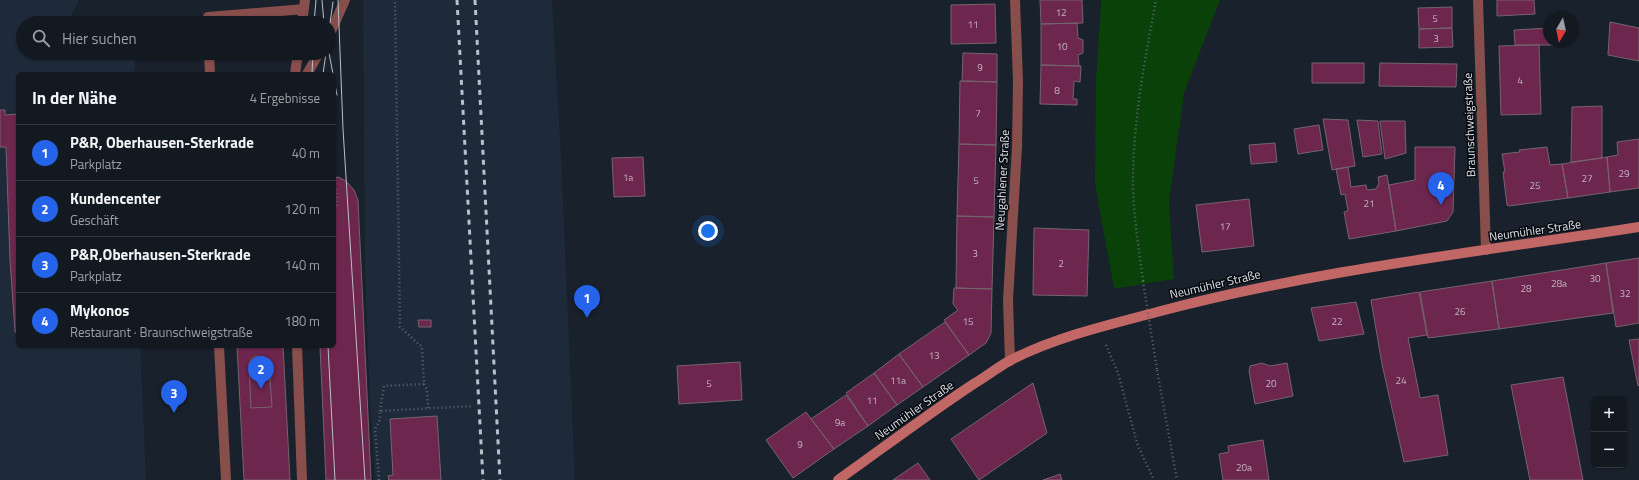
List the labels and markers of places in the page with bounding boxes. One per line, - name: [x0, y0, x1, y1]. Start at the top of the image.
- pin: 4: [1428, 172, 1454, 205]
- pin: 1: [574, 285, 600, 318]
- pin: 2: [248, 356, 274, 389]
- pin: 3: [161, 380, 187, 413]

